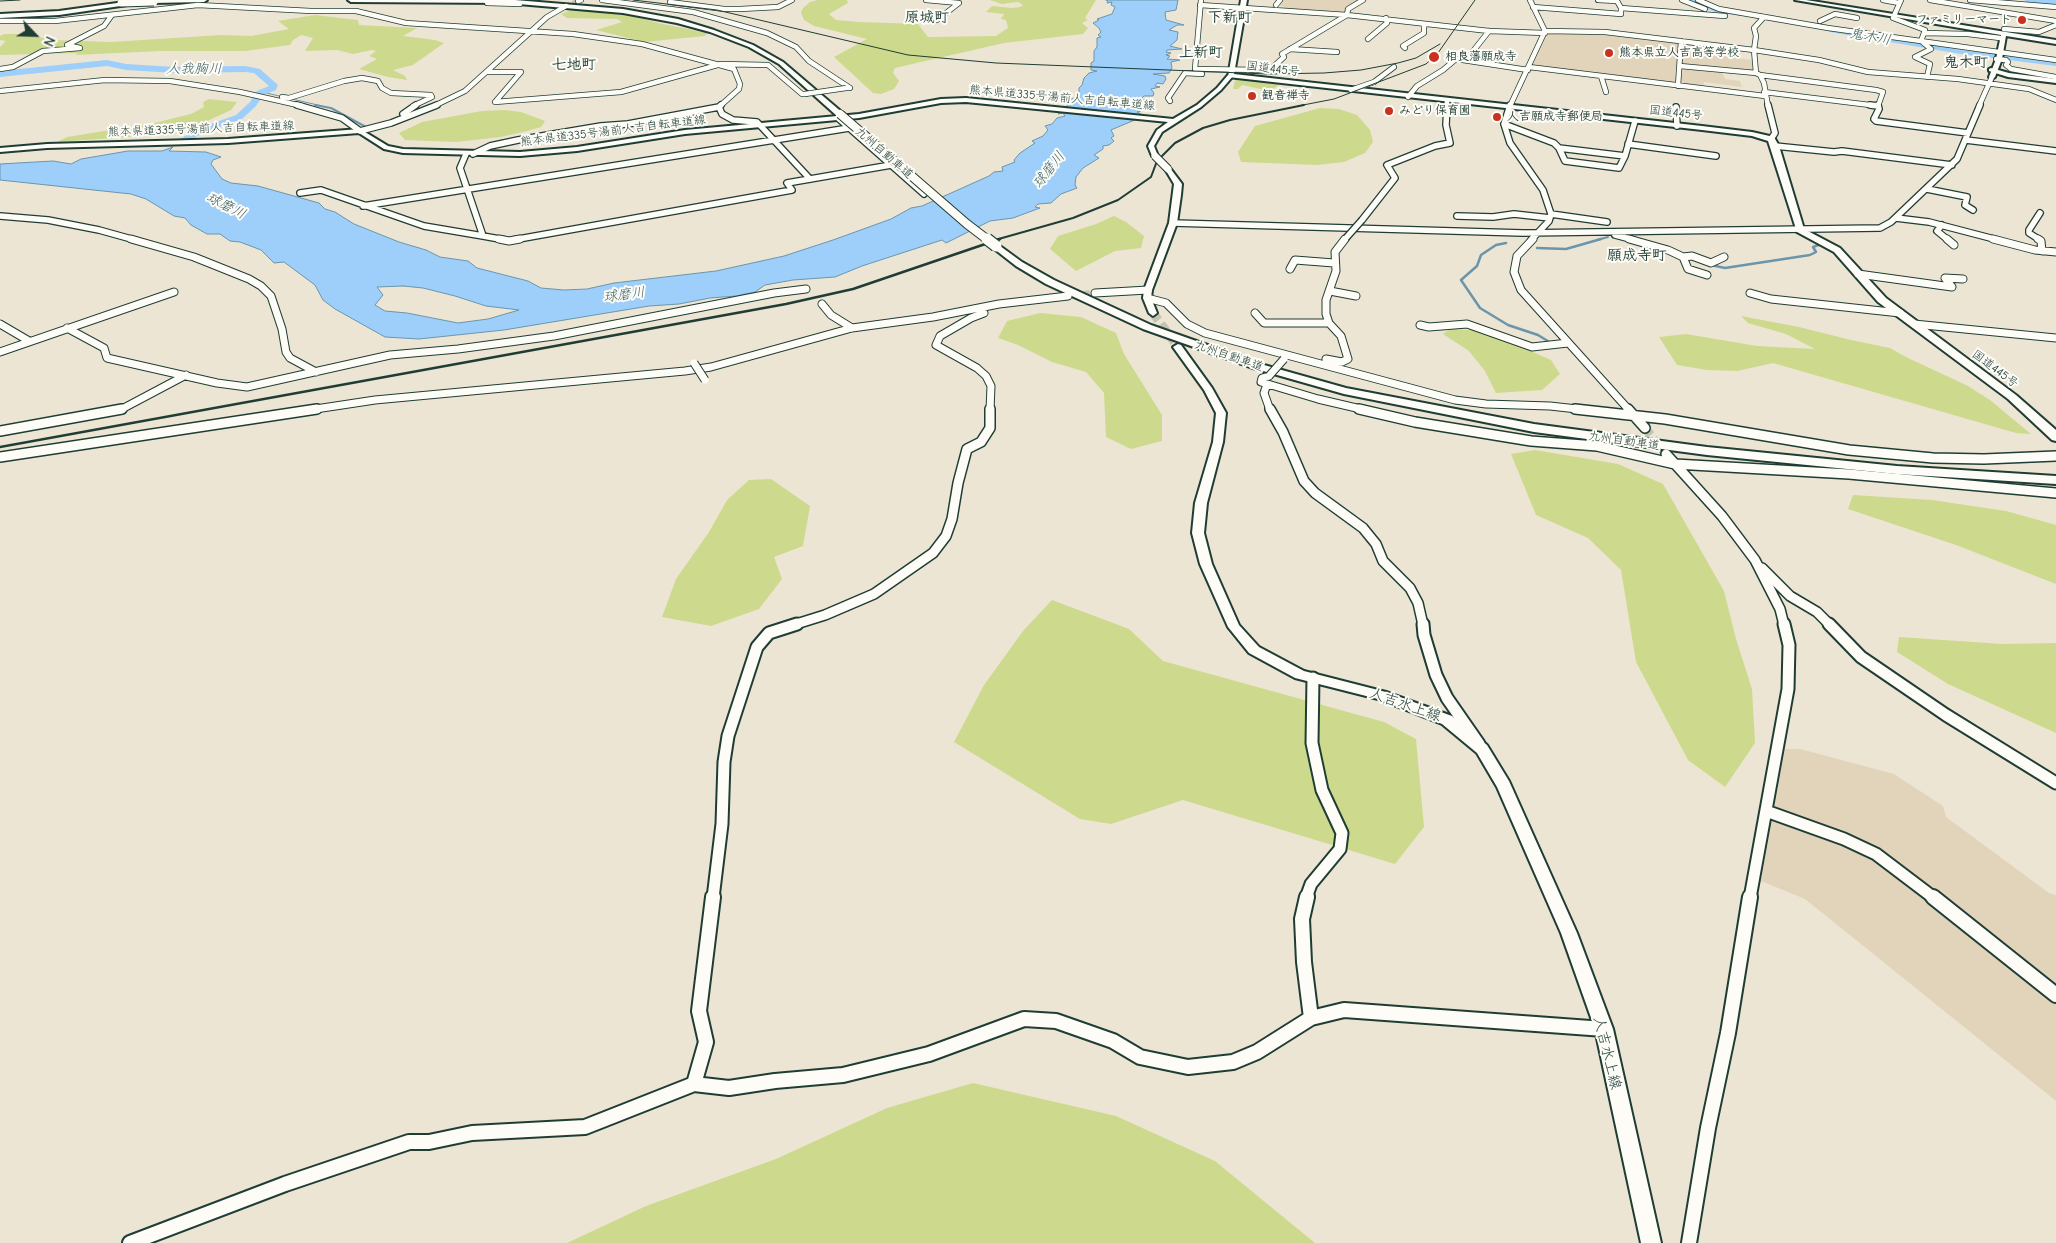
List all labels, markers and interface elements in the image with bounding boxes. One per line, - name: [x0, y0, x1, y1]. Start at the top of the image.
- district label: 原城町: [905, 9, 949, 27]
- district label: 下新町: [1208, 9, 1252, 27]
- north arrow: [10, 10, 60, 60]
- place label: ファミリーマート: [1916, 13, 2012, 27]
- marker: ファミリーマート: [2016, 14, 2028, 26]
- water label: 鬼木川: [1848, 25, 1892, 49]
- text: N: [40, 34, 59, 49]
- district label: 上新町: [1179, 44, 1223, 62]
- place label: 熊本県立人吉高等学校: [1619, 46, 1739, 60]
- marker: 熊本県立人吉高等学校: [1603, 47, 1615, 59]
- marker: 相良藩願成寺: [1427, 50, 1441, 64]
- place label: 相良藩願成寺: [1445, 50, 1517, 64]
- district label: 鬼木町: [1944, 54, 1988, 72]
- district label: 七地町: [552, 56, 596, 74]
- street label: 国道445号: [1245, 59, 1301, 79]
- water label: 人我胸川: [166, 61, 222, 77]
- street label: 熊本県道335号湯前人吉自転車道線: [968, 83, 1156, 113]
- place label: 観音禅寺: [1262, 89, 1310, 103]
- marker: 観音禅寺: [1246, 90, 1258, 102]
- street label: 国道445号: [1648, 103, 1704, 123]
- place label: みどり保育園: [1399, 104, 1471, 118]
- marker: みどり保育園: [1383, 105, 1395, 117]
- place label: 人吉願成寺郵便局: [1507, 110, 1603, 124]
- marker: 人吉願成寺郵便局: [1491, 111, 1503, 123]
- street label: 熊本県道335号湯前人吉自転車道線: [519, 112, 707, 150]
- street label: 熊本県道335号湯前人吉自転車道線: [107, 119, 295, 139]
- street label: 九州自動車道: [852, 124, 916, 182]
- water label: 球磨川: [1029, 148, 1069, 192]
- water label: 球磨川: [203, 189, 249, 223]
- district label: 願成寺町: [1607, 247, 1667, 265]
- water label: 球磨川: [602, 284, 646, 306]
- street label: 九州自動車道: [1193, 337, 1265, 375]
- street label: 国道445号: [1969, 347, 2021, 391]
- street label: 九州自動車道: [1587, 429, 1661, 453]
- street label: 人吉水上線: [1367, 684, 1443, 726]
- street label: 人吉水上線: [1589, 1014, 1625, 1092]

